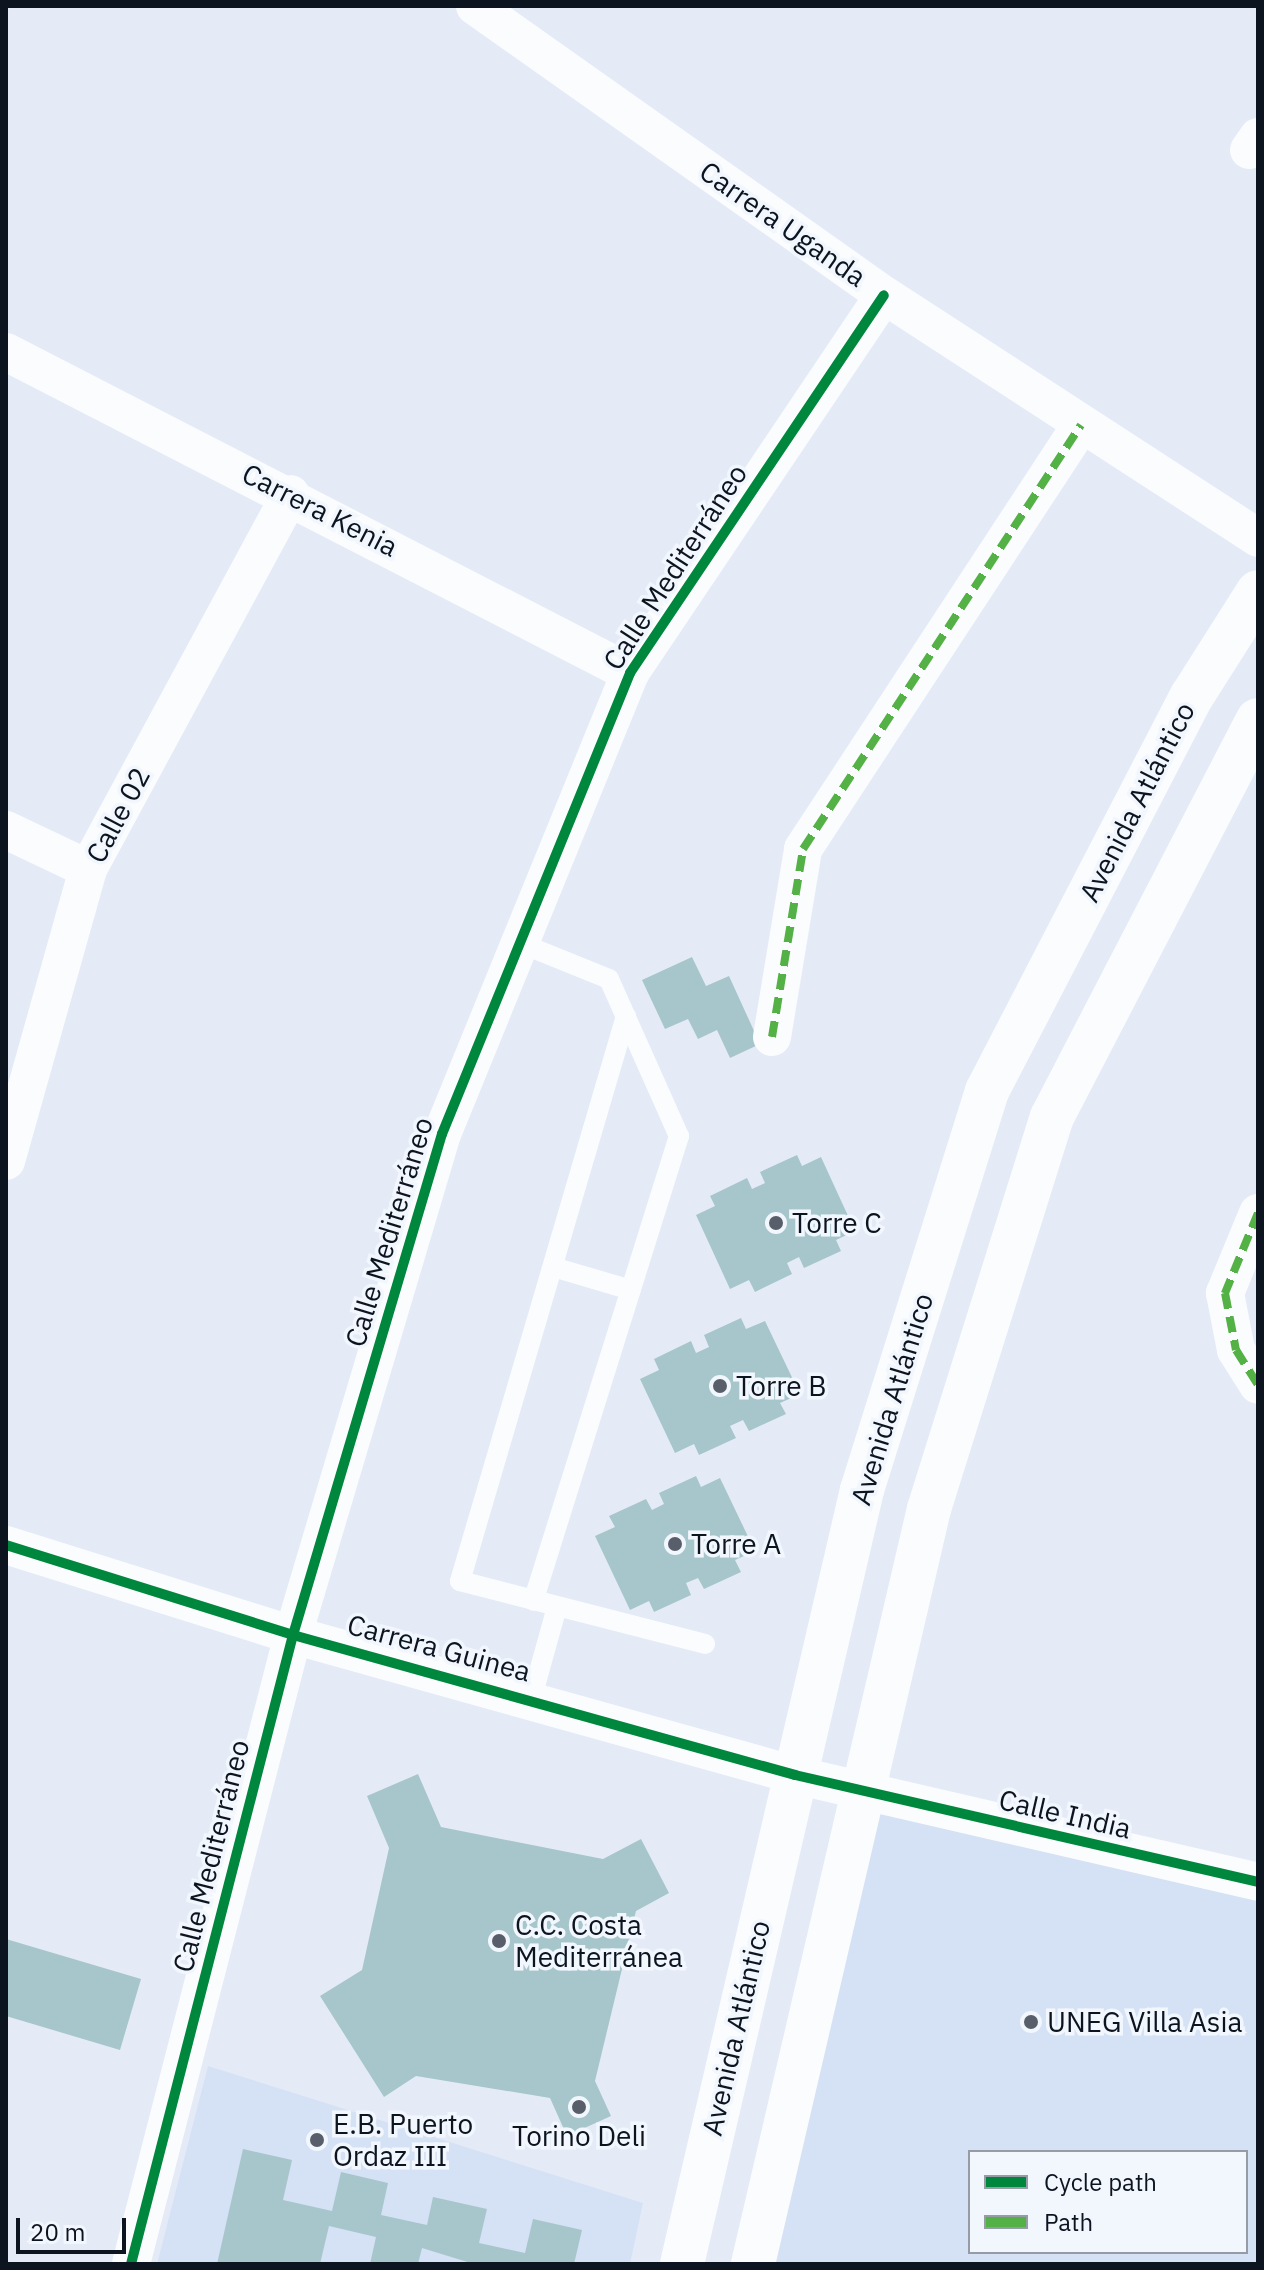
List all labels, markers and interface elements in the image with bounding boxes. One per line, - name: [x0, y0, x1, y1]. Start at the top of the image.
- street label: Carrera Uganda: [693, 154, 873, 294]
- street label: Carrera Kenia: [237, 456, 403, 564]
- street label: Calle Mediterráneo: [596, 458, 754, 676]
- street label: Avenida Atlántico: [1072, 697, 1202, 907]
- street label: Calle 02: [79, 762, 157, 868]
- street label: Calle Mediterráneo: [338, 1113, 440, 1351]
- place label: Torre C: [792, 1206, 882, 1240]
- marker: Torre C: [767, 1214, 785, 1232]
- street label: Avenida Atlántico: [844, 1289, 940, 1509]
- place label: Torre B: [736, 1369, 827, 1403]
- marker: Torre B: [711, 1377, 729, 1395]
- place label: Torre A: [691, 1527, 781, 1561]
- marker: Torre A: [666, 1535, 684, 1553]
- street label: Carrera Guinea: [344, 1607, 534, 1689]
- street label: Calle Mediterráneo: [166, 1736, 256, 1976]
- street label: Calle India: [996, 1782, 1134, 1846]
- place label: C.C. Costa Mediterránea: [515, 1908, 683, 1974]
- street label: Avenida Atlántico: [695, 1917, 777, 2139]
- marker: C.C. Costa Mediterránea: [490, 1932, 508, 1950]
- place label: UNEG Villa Asia: [1047, 2005, 1242, 2039]
- marker: UNEG Villa Asia: [1022, 2013, 1040, 2031]
- marker: Torino Deli: [570, 2098, 588, 2116]
- place label: E.B. Puerto Ordaz III: [333, 2107, 473, 2173]
- place label: Torino Deli: [512, 2119, 646, 2153]
- marker: E.B. Puerto Ordaz III: [308, 2131, 326, 2149]
- legend: [968, 2150, 1248, 2254]
- text: Cycle path: [1044, 2166, 1157, 2198]
- scale bar: [20, 2202, 130, 2252]
- text: Path: [1044, 2206, 1093, 2238]
- text: 20 m: [30, 2216, 85, 2248]

